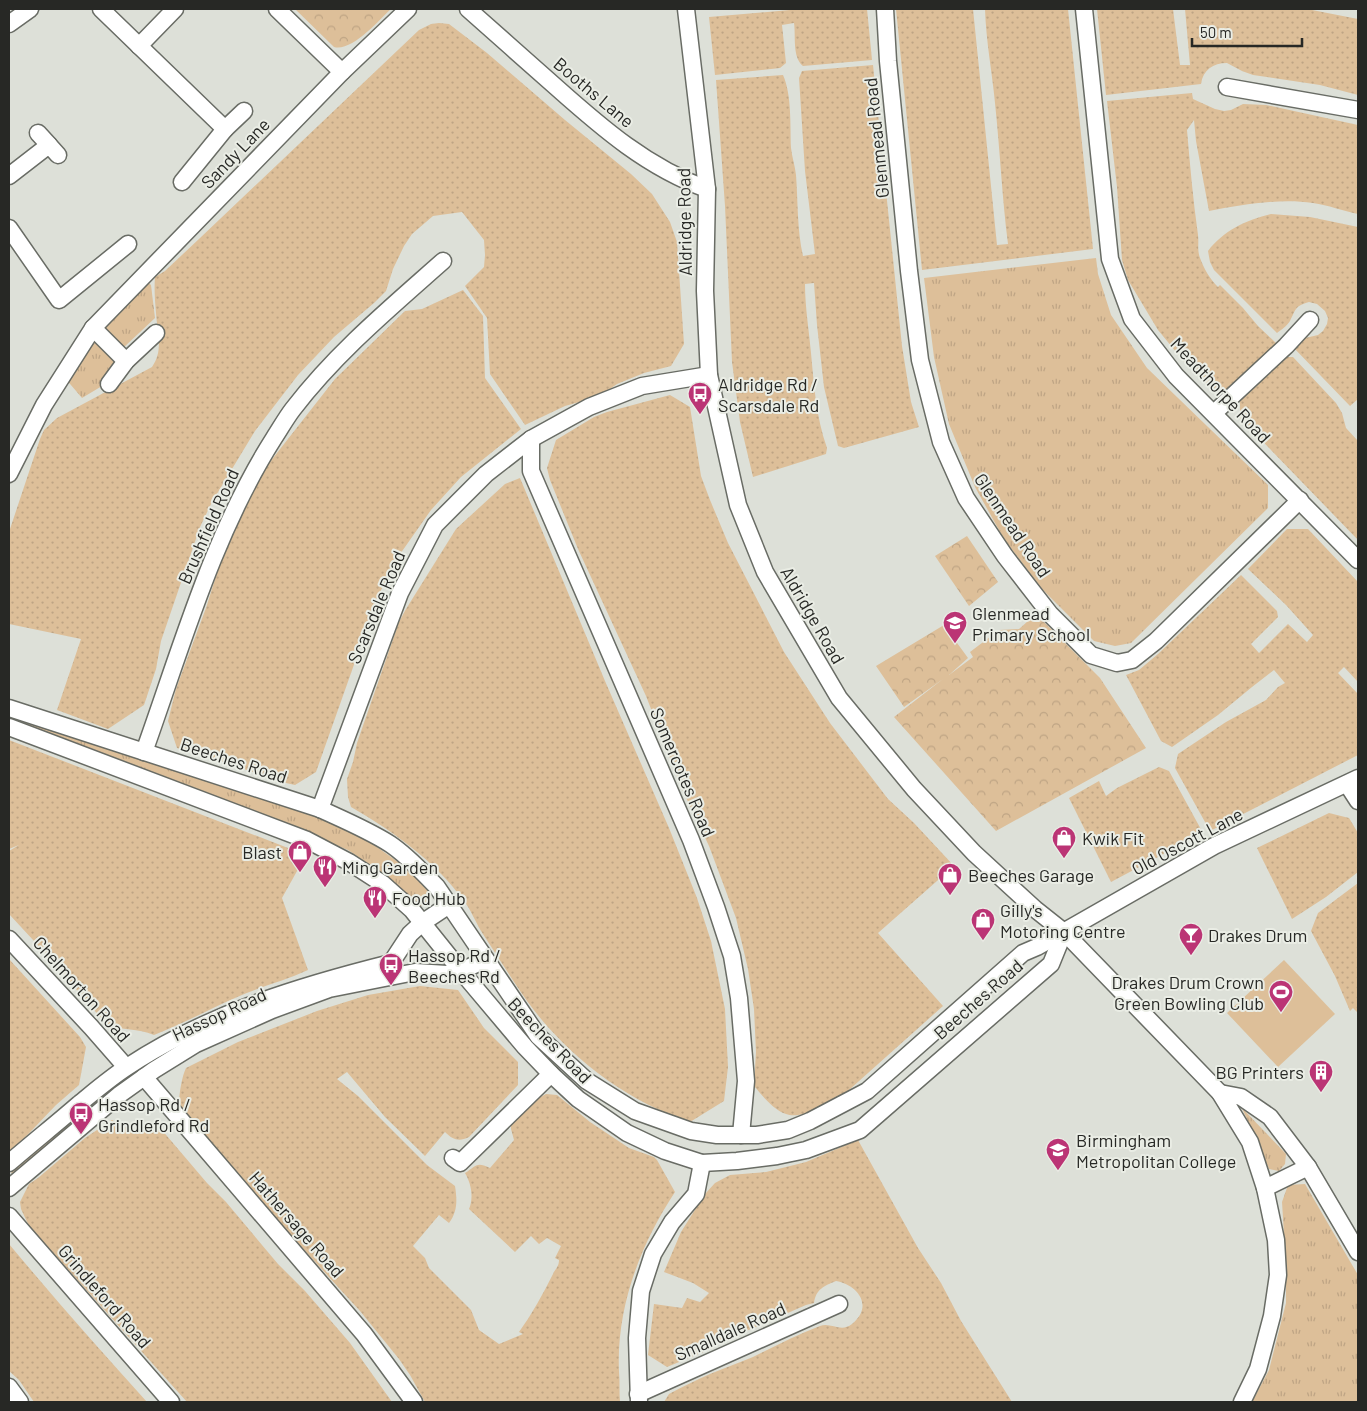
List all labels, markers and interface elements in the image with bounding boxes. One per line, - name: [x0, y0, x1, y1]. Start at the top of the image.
- scale bar: [1192, 15, 1302, 47]
- text: 50 m: [1200, 23, 1232, 41]
- street label: Booths Lane: [549, 52, 639, 132]
- street label: Glenmead Road: [859, 77, 893, 199]
- street label: Sandy Lane: [196, 113, 274, 193]
- street label: Aldridge Road: [672, 168, 696, 276]
- street label: Meadthorpe Road: [1166, 333, 1276, 447]
- place label: Aldridge Rd / Scarsdale Rd: [718, 373, 819, 416]
- bus stop icon: Aldridge Rd / Scarsdale Rd: [687, 381, 713, 415]
- street label: Brushfield Road: [173, 465, 243, 587]
- street label: Glenmead Road: [970, 469, 1056, 581]
- street label: Scarsdale Road: [342, 547, 410, 667]
- street label: Aldridge Road: [776, 563, 850, 667]
- place label: Glenmead Primary School: [972, 602, 1090, 645]
- school or university icon: Glenmead Primary School: [942, 610, 968, 644]
- street label: Somercotes Road: [646, 704, 720, 840]
- street label: Beeches Road: [178, 732, 290, 788]
- street label: Old Oscott Lane: [1128, 802, 1246, 880]
- shop icon: Kwik Fit: [1051, 825, 1077, 859]
- place label: Kwik Fit: [1082, 827, 1144, 849]
- shop icon: Blast: [287, 839, 313, 873]
- place label: Blast: [242, 841, 282, 863]
- restaurant icon: Ming Garden: [312, 854, 338, 888]
- place label: Ming Garden: [342, 856, 438, 878]
- shop icon: Beeches Garage: [937, 862, 963, 896]
- place label: Beeches Garage: [968, 864, 1094, 886]
- restaurant icon: Food Hub: [362, 885, 388, 919]
- place label: Food Hub: [392, 887, 466, 909]
- place label: Gilly's Motoring Centre: [1000, 899, 1126, 942]
- shop icon: Gilly's Motoring Centre: [970, 907, 996, 941]
- bar icon: Drakes Drum: [1178, 922, 1204, 956]
- place label: Drakes Drum: [1208, 924, 1307, 946]
- street label: Chelmorton Road: [29, 932, 135, 1046]
- place label: Hassop Rd / Beeches Rd: [408, 944, 501, 987]
- bus stop icon: Hassop Rd / Beeches Rd: [378, 952, 404, 986]
- street label: Beeches Road: [929, 954, 1027, 1044]
- place label: Drakes Drum Crown Green Bowling Club: [1111, 971, 1264, 1014]
- sports icon: Drakes Drum Crown Green Bowling Club: [1268, 979, 1294, 1013]
- street label: Hassop Road: [169, 983, 269, 1045]
- street label: Beeches Road: [504, 992, 596, 1088]
- building icon: BG Printers: [1308, 1059, 1334, 1093]
- place label: BG Printers: [1216, 1061, 1304, 1083]
- place label: Hassop Rd / Grindleford Rd: [98, 1093, 209, 1136]
- bus stop icon: Hassop Rd / Grindleford Rd: [68, 1101, 94, 1135]
- place label: Birmingham Metropolitan College: [1076, 1129, 1236, 1172]
- school or university icon: Birmingham Metropolitan College: [1045, 1137, 1071, 1171]
- street label: Hathersage Road: [245, 1166, 349, 1282]
- street label: Grindleford Road: [54, 1240, 156, 1352]
- street label: Smalldale Road: [671, 1297, 789, 1365]

